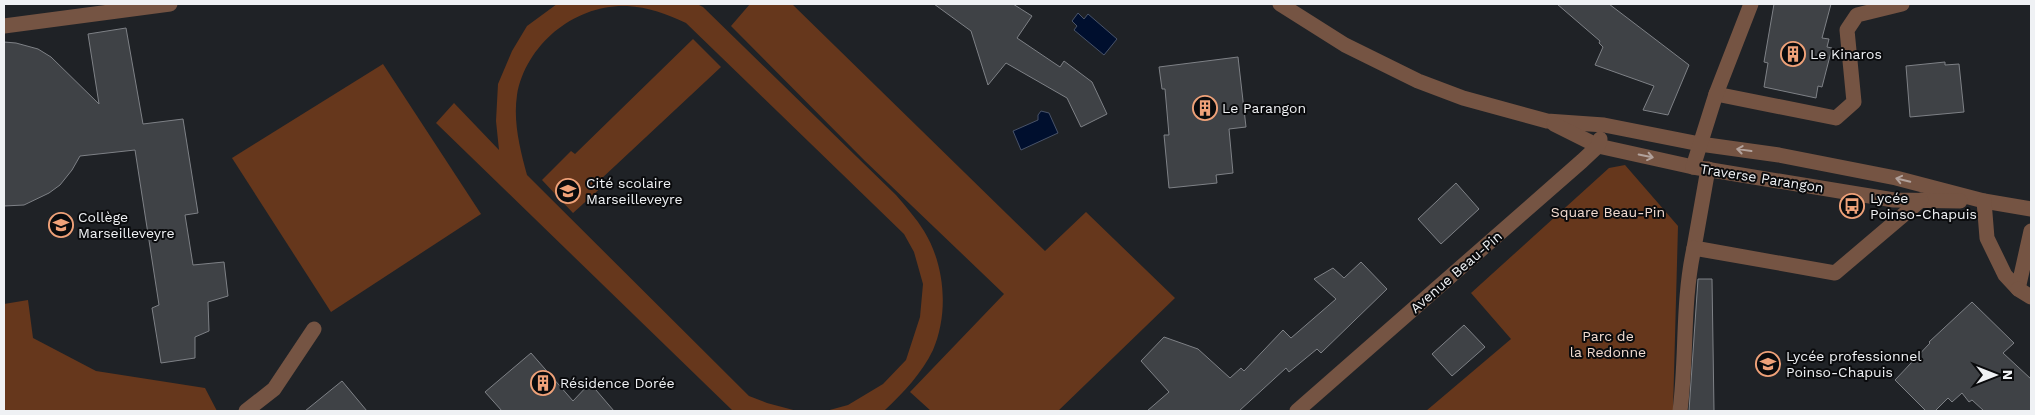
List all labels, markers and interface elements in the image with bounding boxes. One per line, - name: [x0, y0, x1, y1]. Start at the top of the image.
- building icon: Le Kinaros: [1780, 41, 1806, 67]
- place label: Le Kinaros: [1810, 46, 1882, 62]
- building icon: Le Parangon: [1192, 95, 1218, 121]
- place label: Le Parangon: [1222, 100, 1306, 116]
- one-way arrow: [1736, 145, 1752, 155]
- one-way arrow: [1637, 152, 1653, 162]
- street label: Traverse Parangon: [1699, 160, 1825, 196]
- place label: Cité scolaire Marseilleveyre: [586, 175, 683, 207]
- one-way arrow: [1896, 175, 1912, 184]
- school or university icon: Cité scolaire Marseilleveyre: [555, 178, 581, 204]
- place label: Lycée Poinso-Chapuis: [1870, 190, 1977, 222]
- bus stop icon: Lycée Poinso-Chapuis: [1839, 193, 1865, 219]
- park label: Square Beau-Pin: [1551, 204, 1665, 220]
- place label: Collège Marseilleveyre: [78, 209, 175, 241]
- school or university icon: Collège Marseilleveyre: [48, 212, 74, 238]
- street label: Avenue Beau-Pin: [1407, 228, 1505, 316]
- park label: Parc de la Redonne: [1570, 328, 1646, 360]
- place label: Lycée professionnel Poinso-Chapuis: [1786, 348, 1922, 380]
- north arrow: [1970, 350, 2020, 400]
- school or university icon: Lycée professionnel Poinso-Chapuis: [1755, 351, 1781, 377]
- building icon: Résidence Dorée: [530, 370, 556, 396]
- text: N: [2000, 370, 2016, 380]
- place label: Résidence Dorée: [560, 375, 675, 391]

